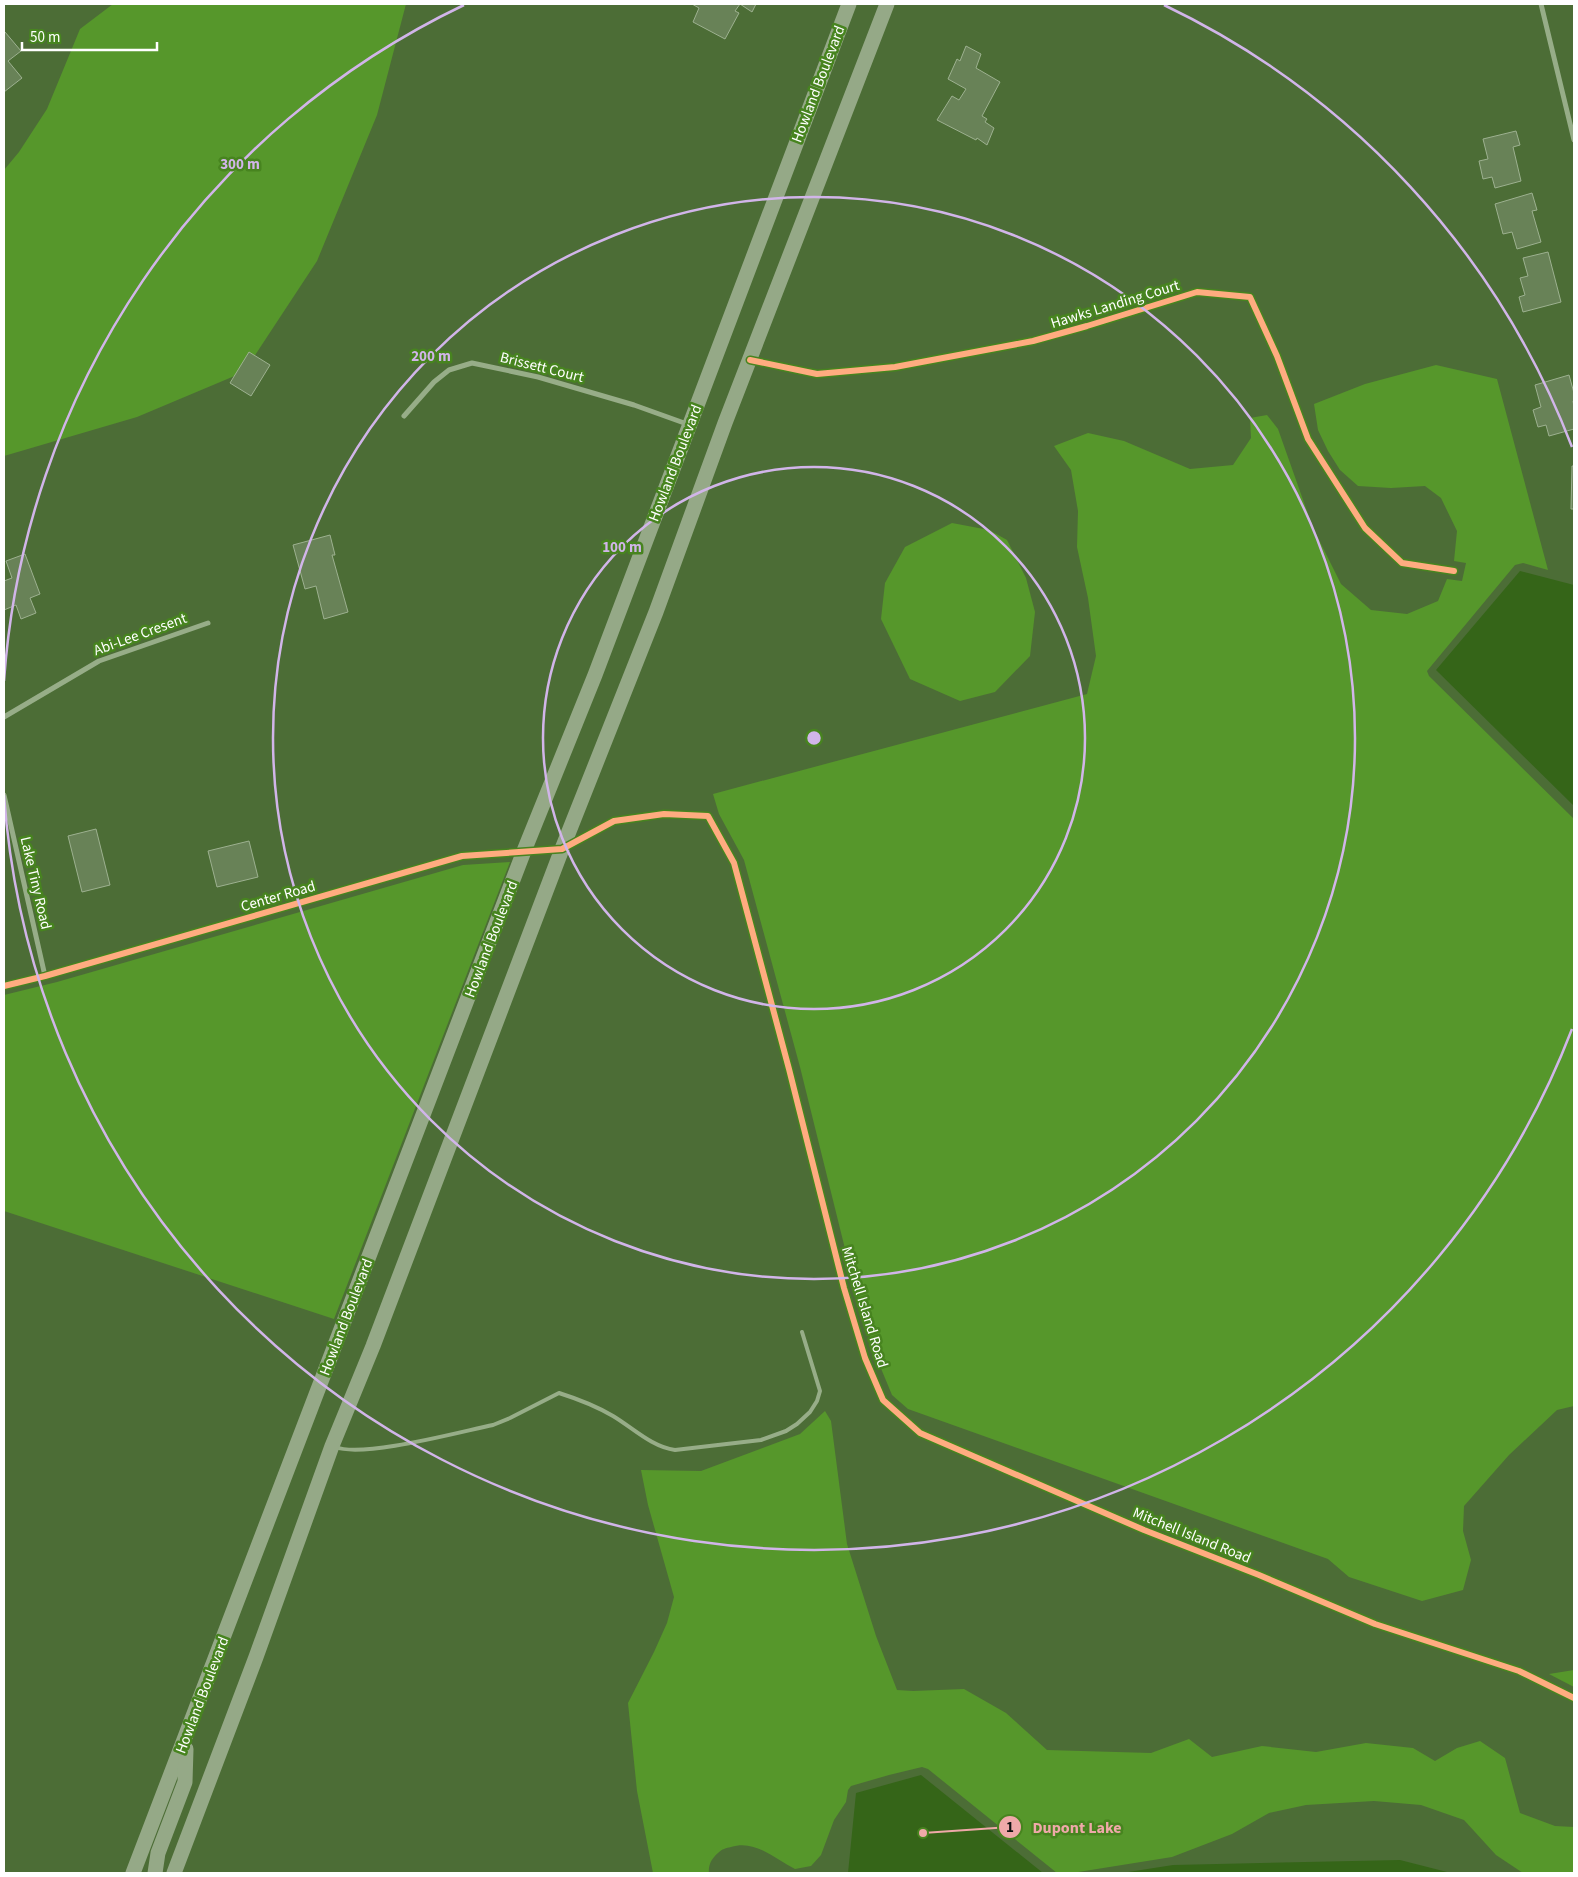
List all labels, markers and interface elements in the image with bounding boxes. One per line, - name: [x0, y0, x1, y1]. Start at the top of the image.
- scale bar: [22, 20, 158, 52]
- street label: Howland Boulevard: [787, 23, 850, 146]
- text: 50 m: [30, 27, 60, 48]
- text: 300 m: [220, 154, 260, 175]
- street label: Hawks Landing Court: [1048, 275, 1182, 334]
- text: 200 m: [411, 346, 451, 367]
- street label: Brissett Court: [498, 347, 586, 388]
- street label: Howland Boulevard: [644, 402, 707, 525]
- text: 100 m: [602, 537, 642, 558]
- street label: Abi-Lee Cresent: [91, 608, 190, 661]
- centre of rings: [805, 729, 823, 747]
- street label: Lake Tiny Road: [15, 835, 56, 932]
- street label: Center Road: [238, 876, 318, 917]
- street label: Howland Boulevard: [460, 878, 523, 1001]
- street label: Mitchell Island Road: [836, 1244, 893, 1370]
- street label: Howland Boulevard: [315, 1256, 378, 1379]
- street label: Mitchell Island Road: [1130, 1502, 1254, 1569]
- street label: Howland Boulevard: [171, 1634, 234, 1757]
- callout: Dupont Lake: [997, 1812, 1132, 1843]
- text: 1: [1006, 1817, 1014, 1838]
- text: Dupont Lake: [1032, 1817, 1122, 1839]

